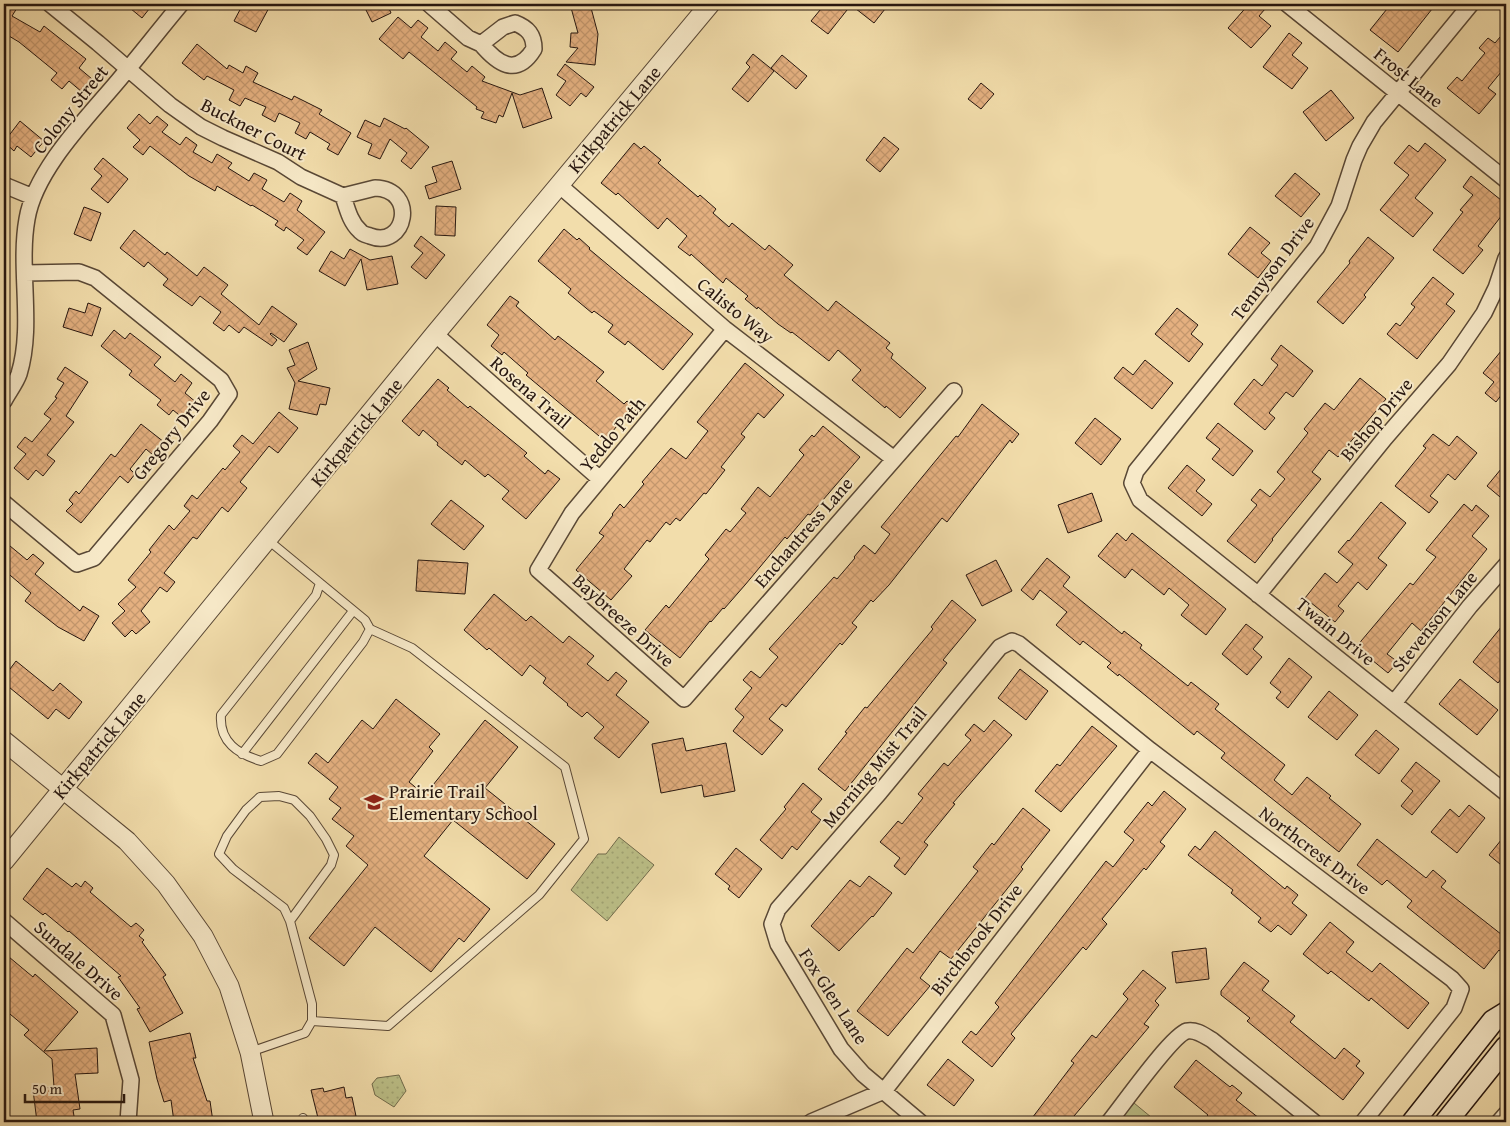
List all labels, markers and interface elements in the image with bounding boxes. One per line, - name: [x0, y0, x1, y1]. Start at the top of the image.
- street label: Frost Lane: [1368, 40, 1450, 114]
- street label: Colony Street: [25, 58, 115, 160]
- street label: Kirkpatrick Lane: [561, 59, 668, 179]
- street label: Buckner Court: [196, 90, 312, 168]
- street label: Tennyson Drive: [1223, 210, 1321, 326]
- street label: Calisto Way: [691, 270, 781, 350]
- street label: Rosena Trail: [485, 349, 577, 435]
- street label: Kirkpatrick Lane: [303, 371, 409, 492]
- street label: Bishop Drive: [1333, 371, 1419, 467]
- street label: Gregory Drive: [125, 382, 217, 486]
- street label: Yeddo Path: [572, 390, 652, 477]
- street label: Enchantress Lane: [747, 470, 859, 594]
- street label: Stevenson Lane: [1384, 564, 1484, 678]
- street label: Baybreeze Drive: [567, 567, 681, 673]
- street label: Twain Drive: [1290, 590, 1382, 672]
- street label: Kirkpatrick Lane: [46, 685, 153, 805]
- street label: Morning Mist Trail: [815, 700, 933, 834]
- place label: Prairie Trail Elementary School: [389, 777, 538, 827]
- school or university icon: Prairie Trail Elementary School: [363, 791, 385, 813]
- street label: Northcrest Drive: [1253, 799, 1377, 901]
- street label: Birchbrook Drive: [923, 877, 1029, 1001]
- street label: Sundale Drive: [28, 913, 130, 1007]
- street label: Fox Glen Lane: [792, 942, 876, 1050]
- scale bar: [25, 1071, 124, 1103]
- text: 50 m: [32, 1078, 63, 1099]

